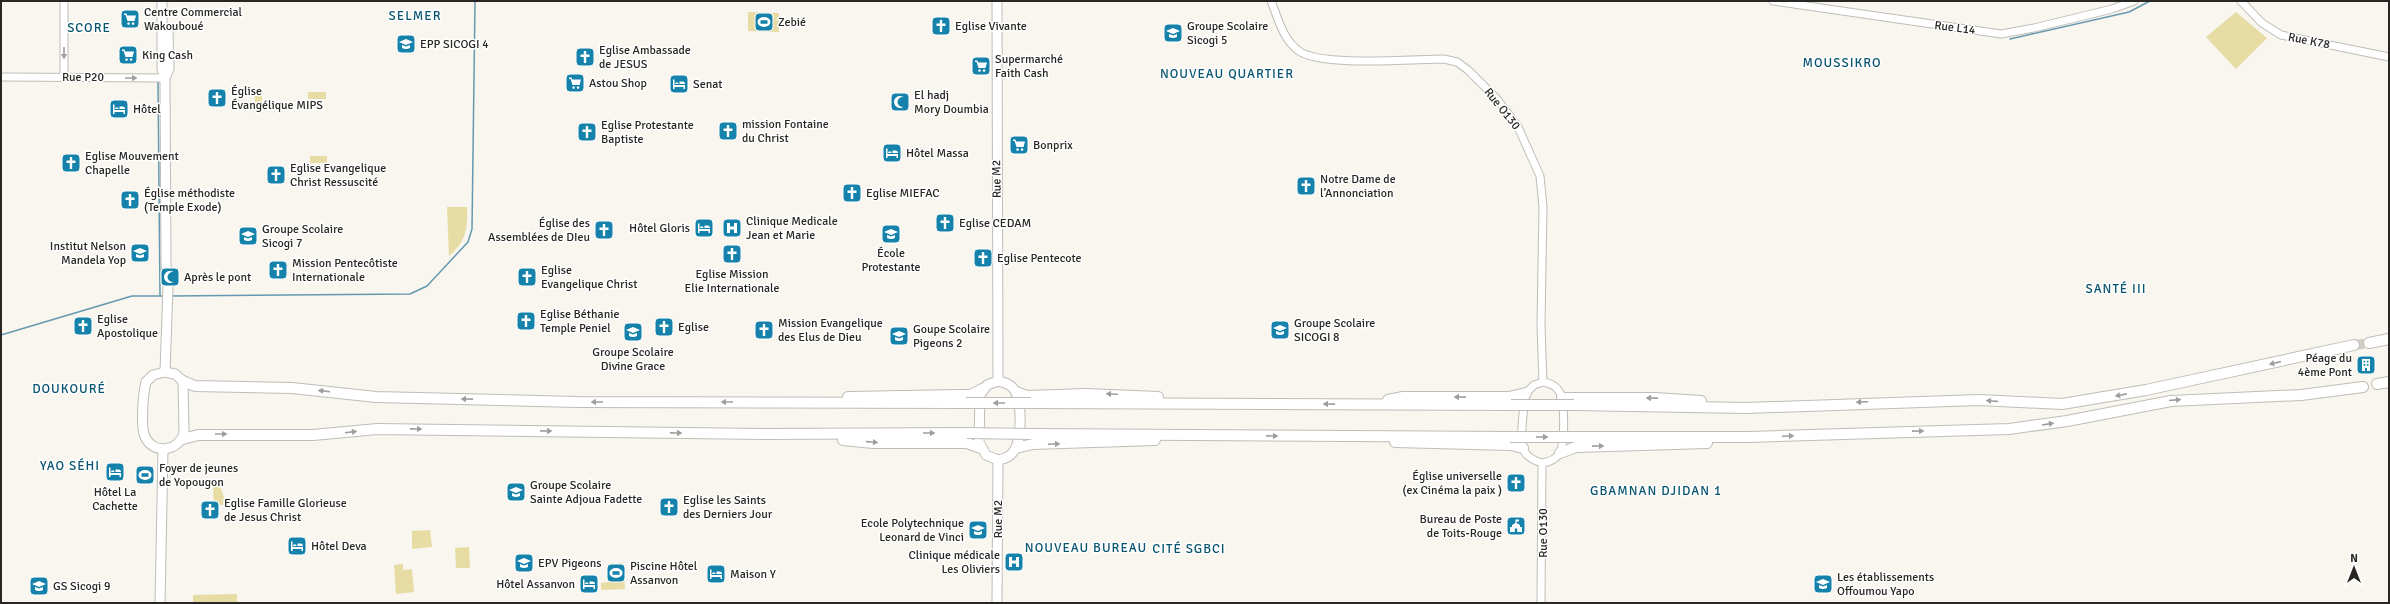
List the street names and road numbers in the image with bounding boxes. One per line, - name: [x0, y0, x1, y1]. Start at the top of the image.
- street label: Rue L14: [1934, 18, 1977, 38]
- street label: Rue K78: [2287, 30, 2331, 52]
- street label: Rue P20: [62, 70, 104, 85]
- street label: Rue O130: [1481, 85, 1523, 133]
- street label: Rue M2: [989, 160, 1005, 198]
- street label: Rue M2: [991, 500, 1006, 538]
- street label: Rue O130: [1536, 508, 1551, 558]

